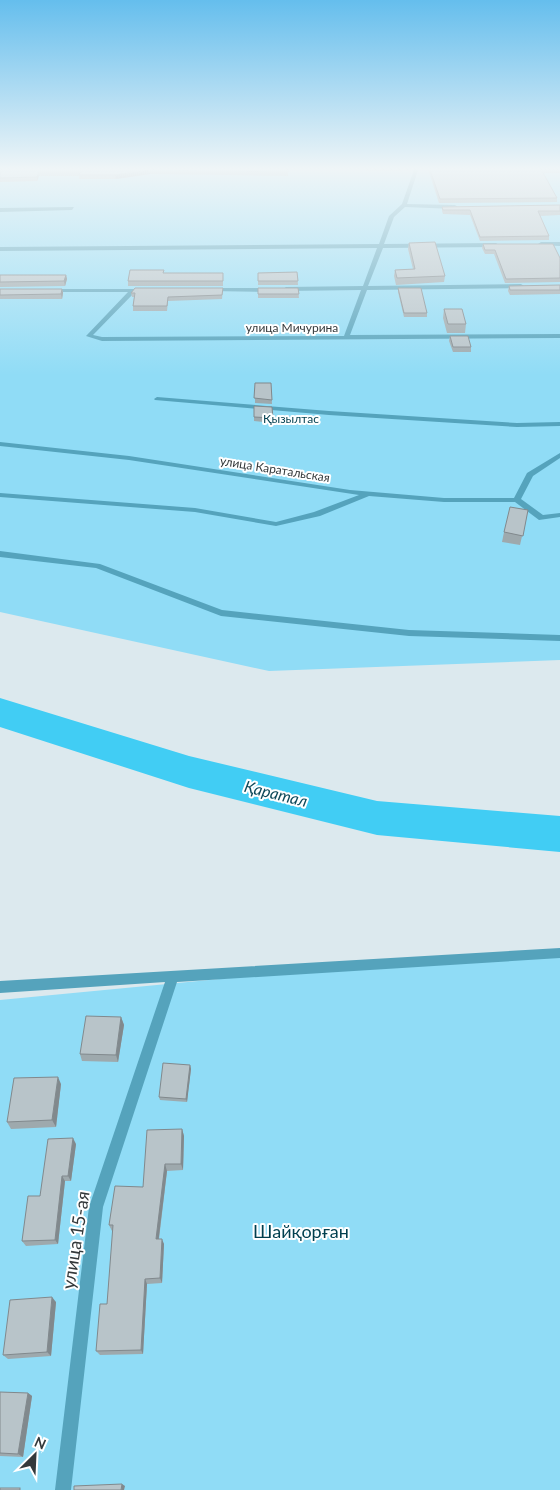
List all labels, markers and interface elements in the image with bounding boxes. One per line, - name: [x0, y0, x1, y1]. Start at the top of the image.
- street label: улица Мичурина: [246, 320, 338, 335]
- park label: Қызылтас: [263, 411, 319, 426]
- street label: улица Каратальская: [219, 453, 331, 485]
- water label: Қаратал: [242, 776, 310, 810]
- street label: улица 15-ая: [56, 1189, 94, 1291]
- park label: Шайқорған: [253, 1220, 349, 1242]
- north arrow: [10, 1430, 60, 1480]
- text: N: [32, 1433, 49, 1453]

